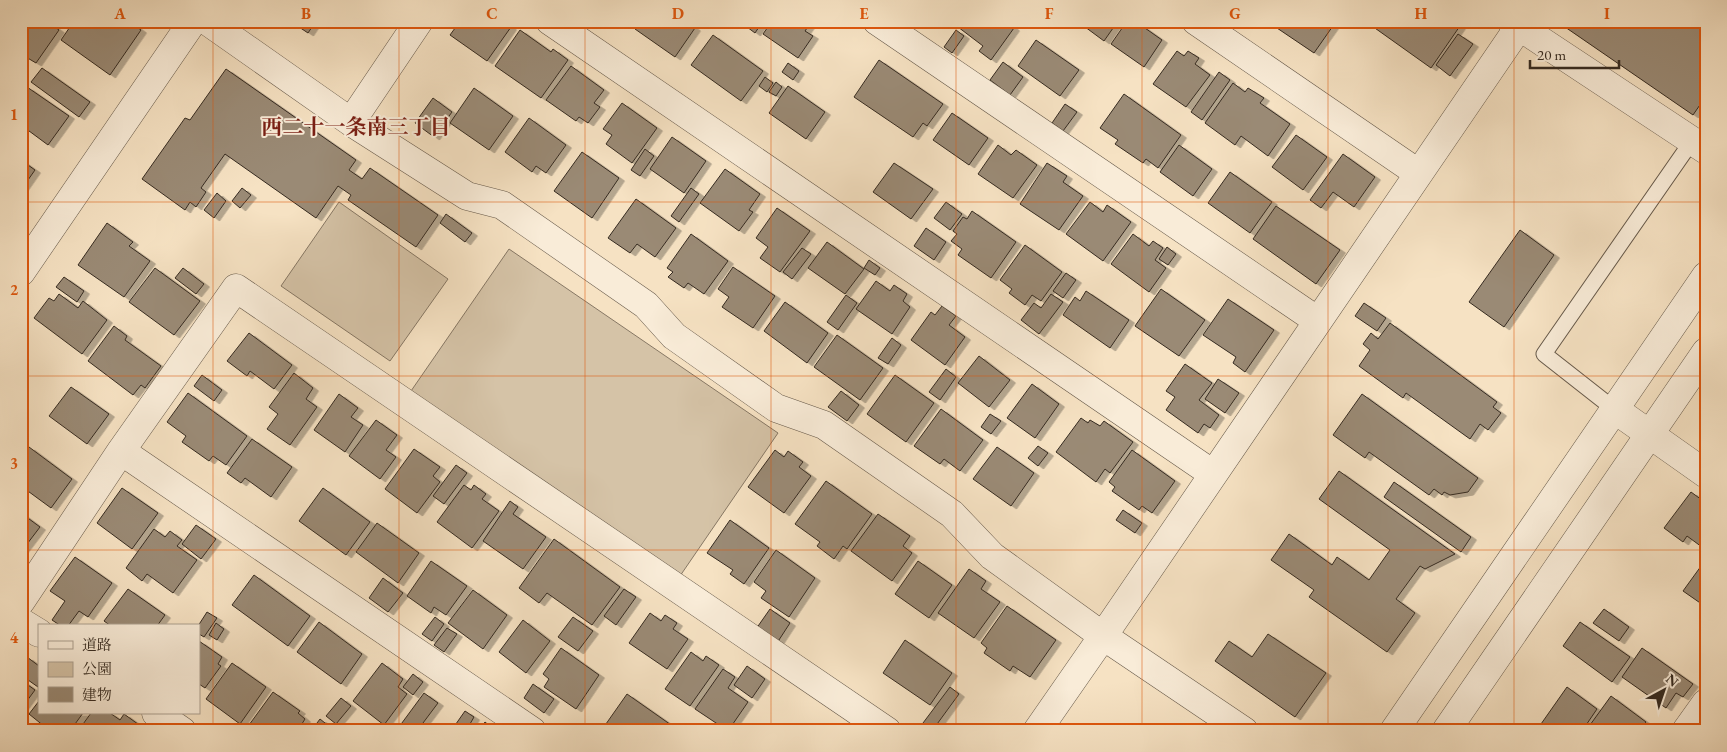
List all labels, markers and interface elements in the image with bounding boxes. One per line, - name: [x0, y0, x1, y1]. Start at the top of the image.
- text: A: [113, 3, 126, 24]
- text: B: [301, 3, 311, 24]
- text: C: [486, 3, 498, 24]
- text: D: [672, 3, 684, 24]
- text: E: [859, 3, 869, 24]
- text: F: [1045, 3, 1054, 24]
- text: G: [1229, 3, 1241, 24]
- text: H: [1415, 3, 1428, 24]
- text: I: [1604, 3, 1610, 24]
- scale bar: [1530, 38, 1618, 70]
- text: 20 m: [1537, 45, 1566, 64]
- text: 1: [10, 104, 18, 125]
- district label: 西二十一条南三丁目: [262, 113, 451, 140]
- text: 2: [10, 279, 19, 300]
- text: 3: [10, 453, 18, 474]
- legend: [38, 624, 200, 714]
- text: 4: [10, 627, 19, 648]
- text: 道路: [82, 635, 112, 654]
- text: 公園: [82, 659, 112, 678]
- north arrow: [1640, 664, 1690, 714]
- text: N: [1662, 670, 1683, 691]
- text: 建物: [82, 685, 112, 704]

